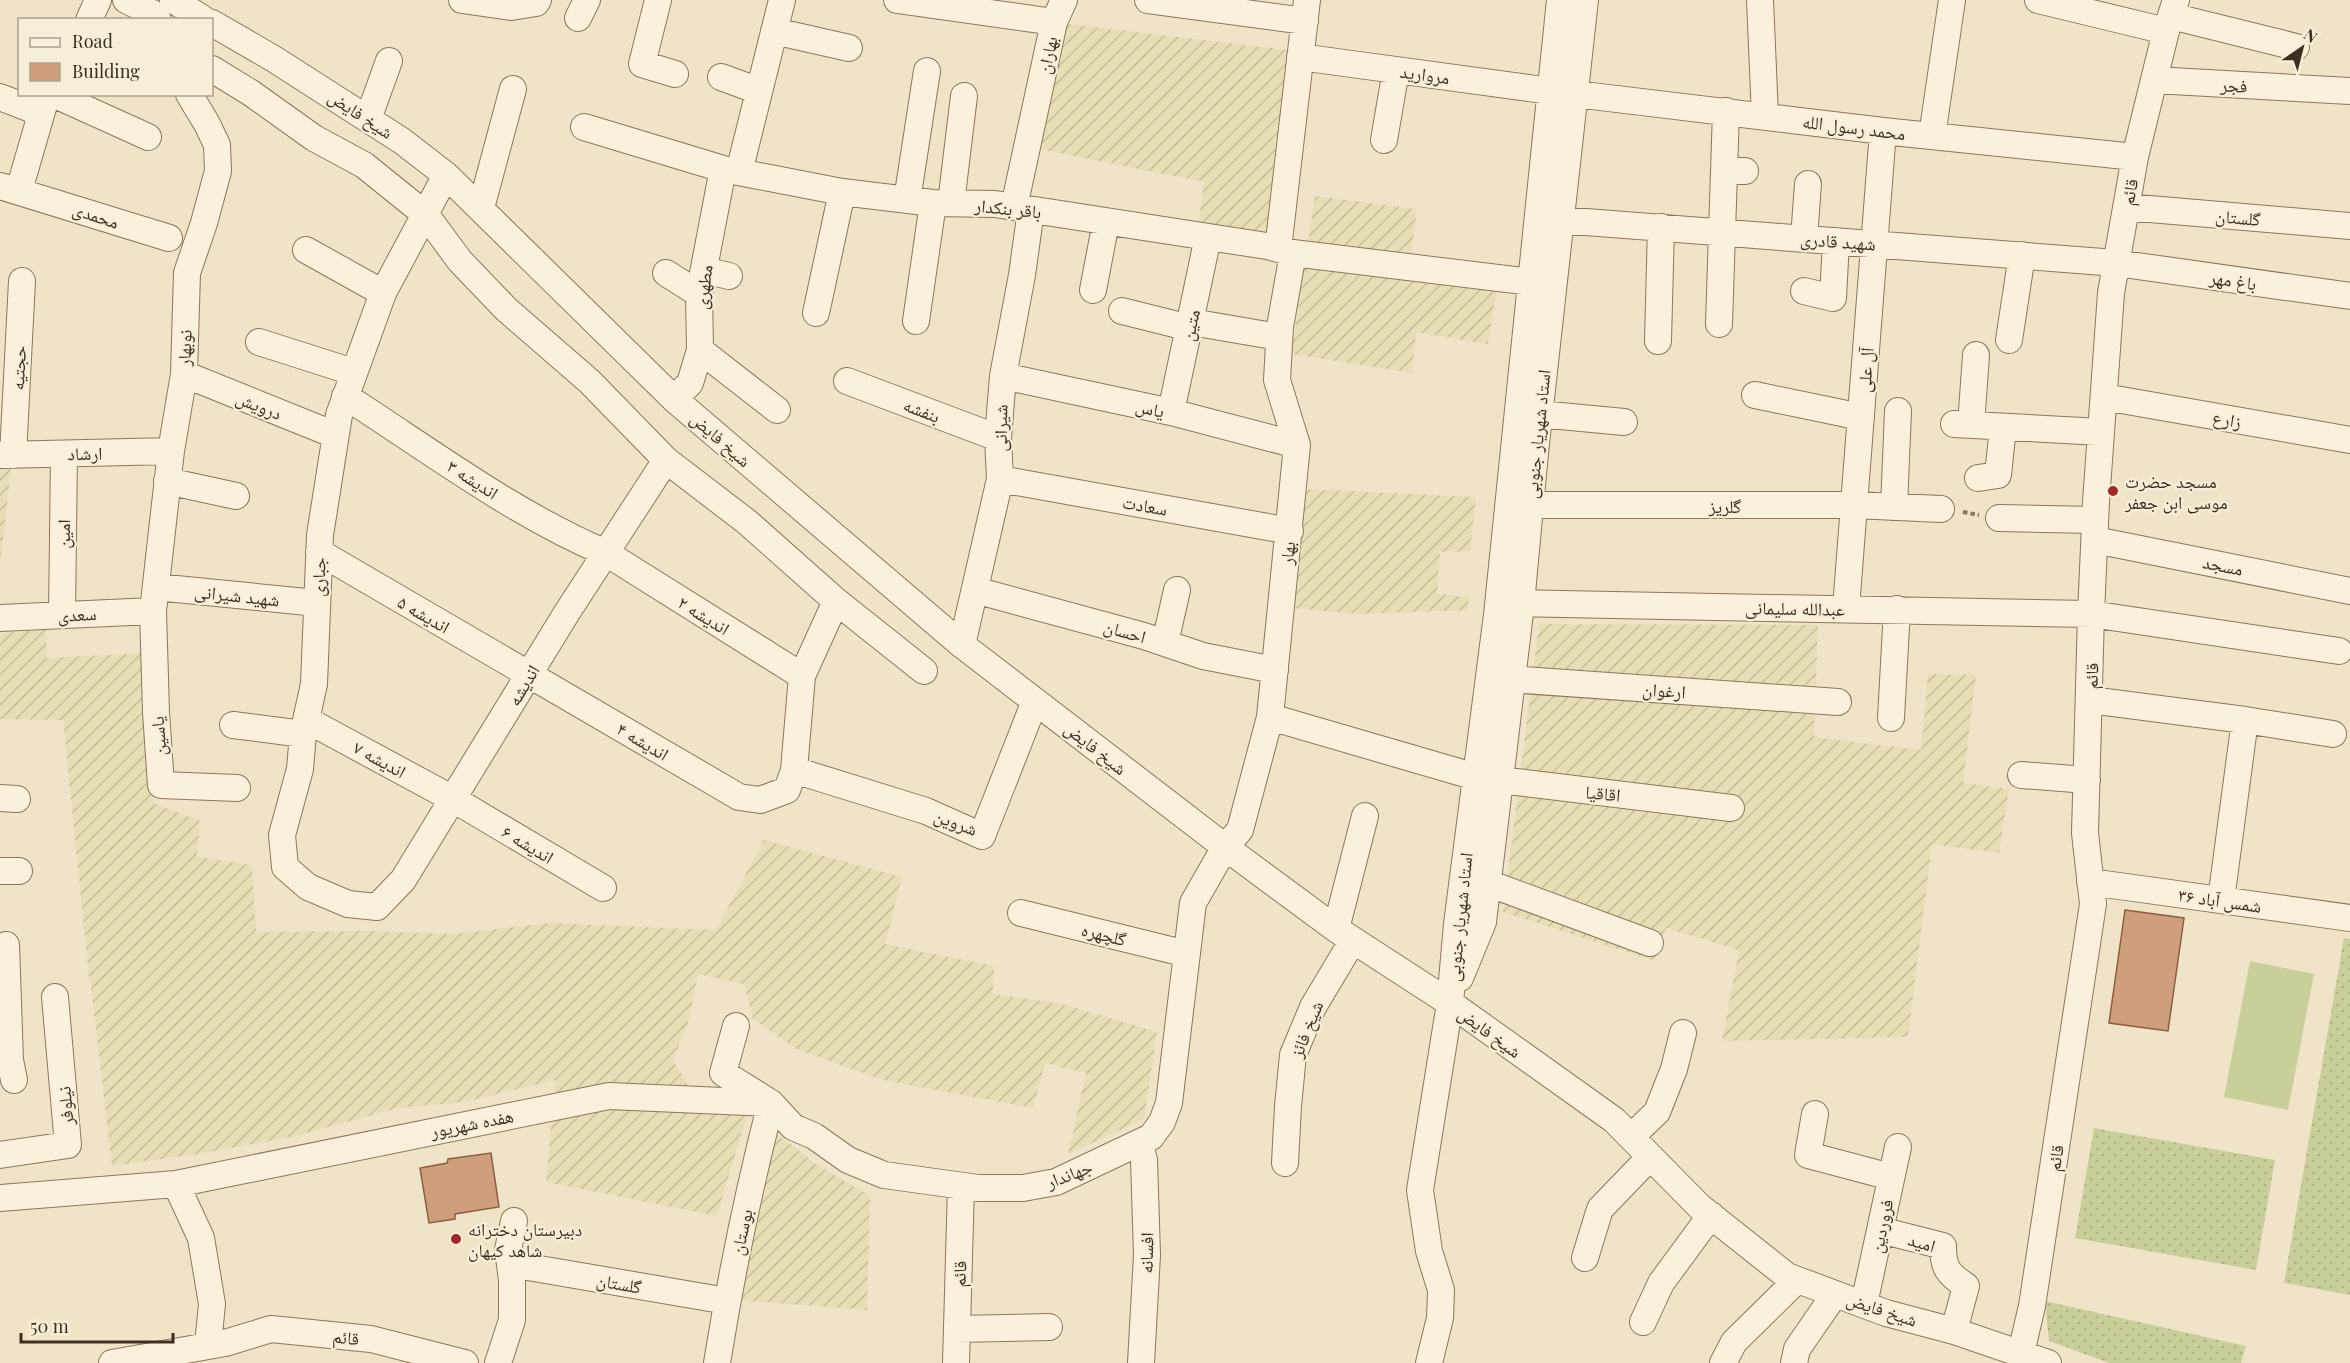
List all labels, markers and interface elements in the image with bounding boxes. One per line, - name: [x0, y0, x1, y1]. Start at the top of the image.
- legend: [18, 18, 213, 96]
- north arrow: [2272, 18, 2332, 78]
- text: N: [2300, 23, 2322, 47]
- text: Road: [72, 29, 113, 53]
- street label: بهاران: [1031, 34, 1063, 76]
- text: Building: [72, 59, 140, 83]
- street label: مروارید: [1399, 59, 1451, 89]
- street label: فجر: [2219, 72, 2248, 98]
- street label: شیخ فایض: [323, 84, 398, 145]
- street label: محمد رسول الله: [1801, 109, 1907, 145]
- street label: قائم: [2115, 177, 2144, 207]
- street label: باقر بنکدار: [972, 192, 1043, 223]
- street label: محمدی: [70, 196, 122, 234]
- street label: گلستان: [2214, 203, 2262, 231]
- street label: شهید قادری: [1799, 226, 1877, 256]
- street label: مطهری: [688, 263, 718, 311]
- street label: باغ مهر: [2207, 265, 2258, 295]
- street label: متین: [1175, 307, 1205, 343]
- street label: نوبهار: [171, 329, 197, 368]
- street label: حجتیه: [5, 345, 31, 391]
- street label: آل علی: [1851, 346, 1879, 393]
- street label: استاد شهریار جنوبی: [1518, 368, 1556, 500]
- street label: درویش: [233, 385, 285, 425]
- street label: بنفشه: [900, 392, 944, 428]
- street label: یاس: [1133, 393, 1167, 423]
- street label: شیرانی: [988, 404, 1012, 452]
- street label: زارع: [2211, 405, 2243, 433]
- street label: شیخ فایض: [685, 406, 756, 473]
- street label: ارشاد: [67, 441, 103, 465]
- street label: اندیشه ۳: [443, 454, 503, 504]
- place label: مسجد حضرت موسی ابن جعفر: [2124, 469, 2228, 514]
- marker: مسجد حضرت موسی ابن جعفر: [2106, 484, 2120, 498]
- street label: سعادت: [1121, 489, 1169, 521]
- street label: گلریز: [1708, 494, 1742, 518]
- street label: امین: [51, 519, 75, 549]
- street label: بهار: [1274, 540, 1300, 567]
- street label: مسجد: [2201, 549, 2245, 581]
- street label: جباری: [305, 557, 331, 597]
- street label: شهید شیرانی: [193, 579, 281, 611]
- street label: اندیشه ۵: [393, 589, 455, 639]
- street label: اندیشه ۲: [674, 590, 734, 640]
- street label: عبدالله سلیمانی: [1745, 595, 1845, 621]
- street label: سعدی: [57, 601, 97, 627]
- street label: احسان: [1101, 614, 1149, 648]
- street label: اندیشه: [501, 660, 545, 710]
- street label: قائم: [2079, 662, 2104, 690]
- street label: ارغوان: [1641, 677, 1687, 703]
- street label: یاسین: [145, 715, 171, 757]
- street label: اندیشه ۴: [613, 716, 673, 766]
- street label: شیخ فایض: [1059, 716, 1132, 781]
- street label: اندیشه ۷: [349, 735, 411, 783]
- street label: اقاقیا: [1584, 779, 1622, 807]
- street label: شروین: [931, 803, 981, 841]
- street label: اندیشه ۶: [498, 819, 558, 869]
- street label: استاد شهریار جنوبی: [1440, 851, 1478, 983]
- street label: شمس آباد ۳۶: [2177, 882, 2263, 918]
- street label: گلچهره: [1079, 917, 1129, 951]
- street label: شیخ فائز: [1283, 997, 1329, 1062]
- street label: شیخ فایض: [1453, 1001, 1527, 1064]
- street label: نیلوفر: [51, 1085, 79, 1128]
- street label: هفده شهریور: [428, 1103, 516, 1143]
- street label: قائم: [2041, 1143, 2070, 1173]
- street label: جهاندار: [1042, 1154, 1096, 1194]
- street label: فروردین: [1864, 1197, 1898, 1255]
- street label: بوستان: [724, 1207, 758, 1257]
- place label: دبیرستان دخترانه شاهد کیهان: [468, 1217, 582, 1262]
- street label: امید: [1905, 1227, 1939, 1257]
- marker: دبیرستان دخترانه شاهد کیهان: [449, 1232, 463, 1246]
- street label: افسانه: [1134, 1232, 1158, 1274]
- street label: قائم: [947, 1260, 972, 1288]
- street label: گلستان: [595, 1267, 644, 1299]
- street label: شیخ فایض: [1843, 1286, 1920, 1333]
- scale bar: [21, 1306, 172, 1344]
- text: 50 m: [30, 1314, 69, 1338]
- street label: قائم: [331, 1324, 360, 1351]

